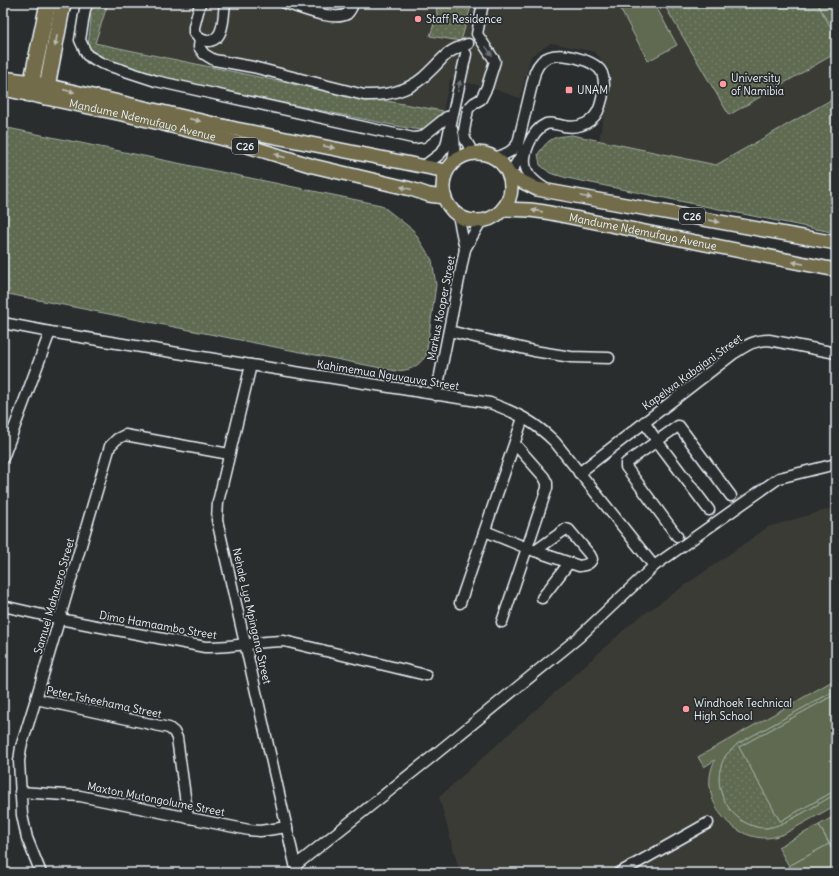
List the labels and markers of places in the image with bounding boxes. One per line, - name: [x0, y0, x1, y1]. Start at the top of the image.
- place label: Staff Residence: [426, 12, 502, 26]
- marker: Staff Residence: [413, 14, 423, 24]
- place label: University of Namibia: [731, 71, 784, 98]
- marker: University of Namibia: [718, 79, 728, 89]
- place label: UNAM: [577, 83, 608, 97]
- marker: UNAM: [564, 85, 574, 95]
- place label: Windhoek Technical High School: [694, 696, 792, 723]
- marker: Windhoek Technical High School: [681, 704, 691, 714]

